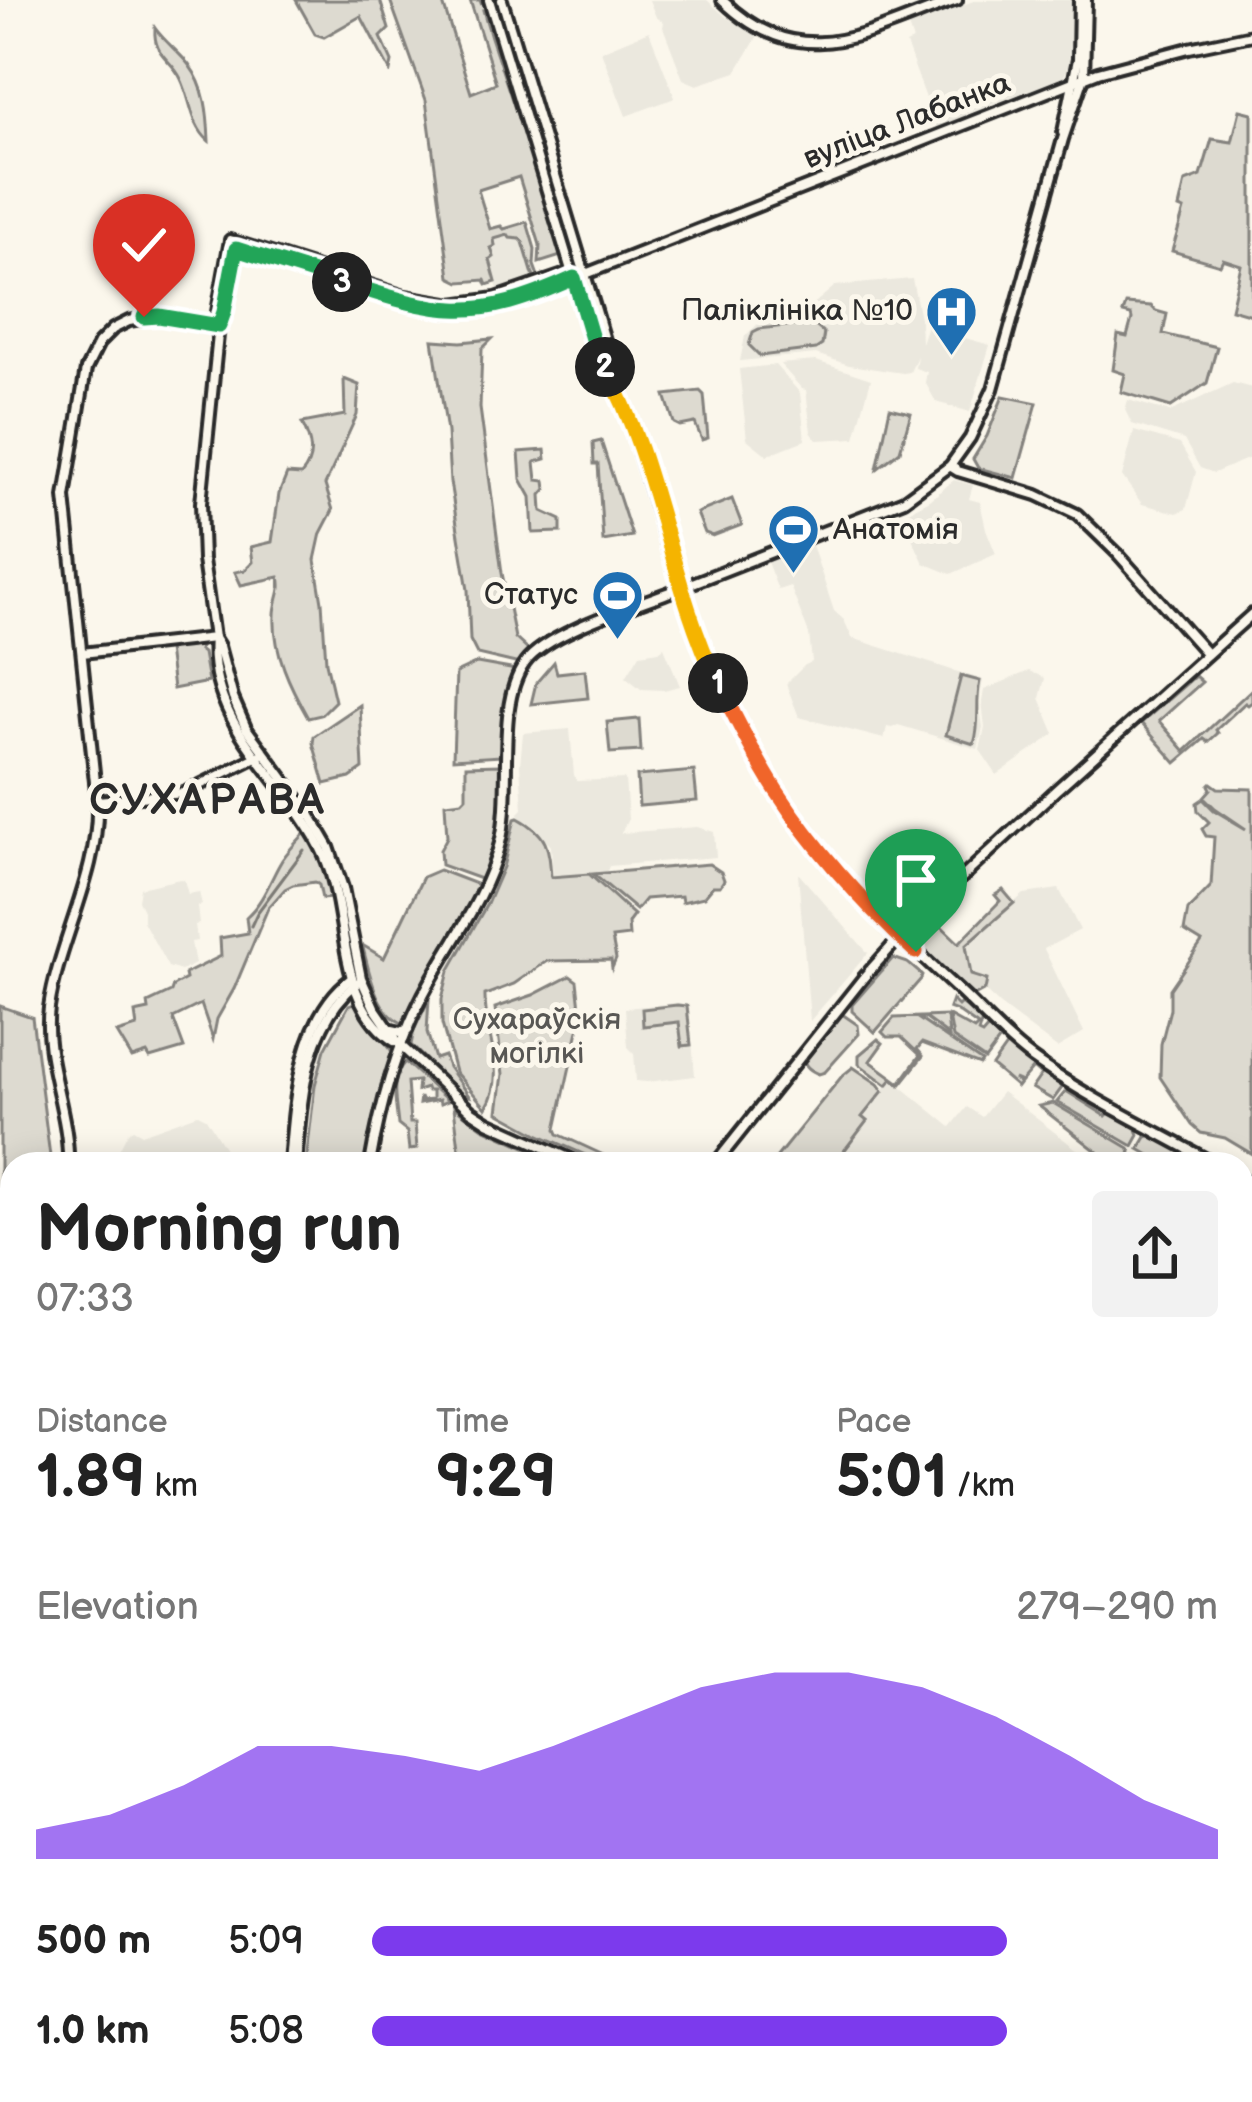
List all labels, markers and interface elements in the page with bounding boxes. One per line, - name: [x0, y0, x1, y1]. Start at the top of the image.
- street label: вуліца Лабанка: [799, 65, 1016, 177]
- pin: [93, 194, 195, 317]
- icon: check: [111, 212, 177, 278]
- pin: 3: [312, 252, 372, 312]
- text: 3: [332, 262, 352, 302]
- hospital icon: Паліклініка №10: [924, 283, 980, 357]
- place label: Паліклініка №10: [681, 293, 913, 329]
- pin: 2: [575, 337, 635, 397]
- text: 2: [595, 347, 615, 387]
- sports icon: Анатомія: [766, 502, 822, 576]
- place label: Анатомія: [832, 512, 959, 548]
- sports icon: Статус: [589, 567, 645, 641]
- place label: Статус: [484, 577, 578, 613]
- pin: 1: [688, 653, 748, 713]
- text: 1: [711, 663, 725, 703]
- district label: СУХАРАВА: [89, 776, 327, 827]
- pin: [865, 829, 967, 952]
- icon: arrive: [883, 847, 949, 913]
- park label: Сухараўскія могілкі: [453, 1002, 621, 1072]
- text: Morning run: [36, 1191, 402, 1270]
- button: share: [1092, 1191, 1218, 1317]
- text: 07:33: [36, 1276, 134, 1323]
- text: Distance: [36, 1402, 168, 1442]
- text: Time: [436, 1402, 509, 1442]
- text: Pace: [836, 1402, 911, 1442]
- text: 1.89: [36, 1442, 146, 1514]
- text: 9:29: [436, 1442, 557, 1514]
- text: 5:01: [836, 1442, 948, 1514]
- text: km: [146, 1466, 198, 1506]
- text: /km: [948, 1466, 1015, 1506]
- text: Elevation: [36, 1584, 199, 1631]
- text: 279–290 m: [1016, 1584, 1218, 1631]
- text: 500 m: [36, 1918, 151, 1965]
- text: 5:09: [228, 1918, 304, 1965]
- text: 1.0 km: [36, 2008, 150, 2055]
- text: 5:08: [228, 2008, 304, 2055]

